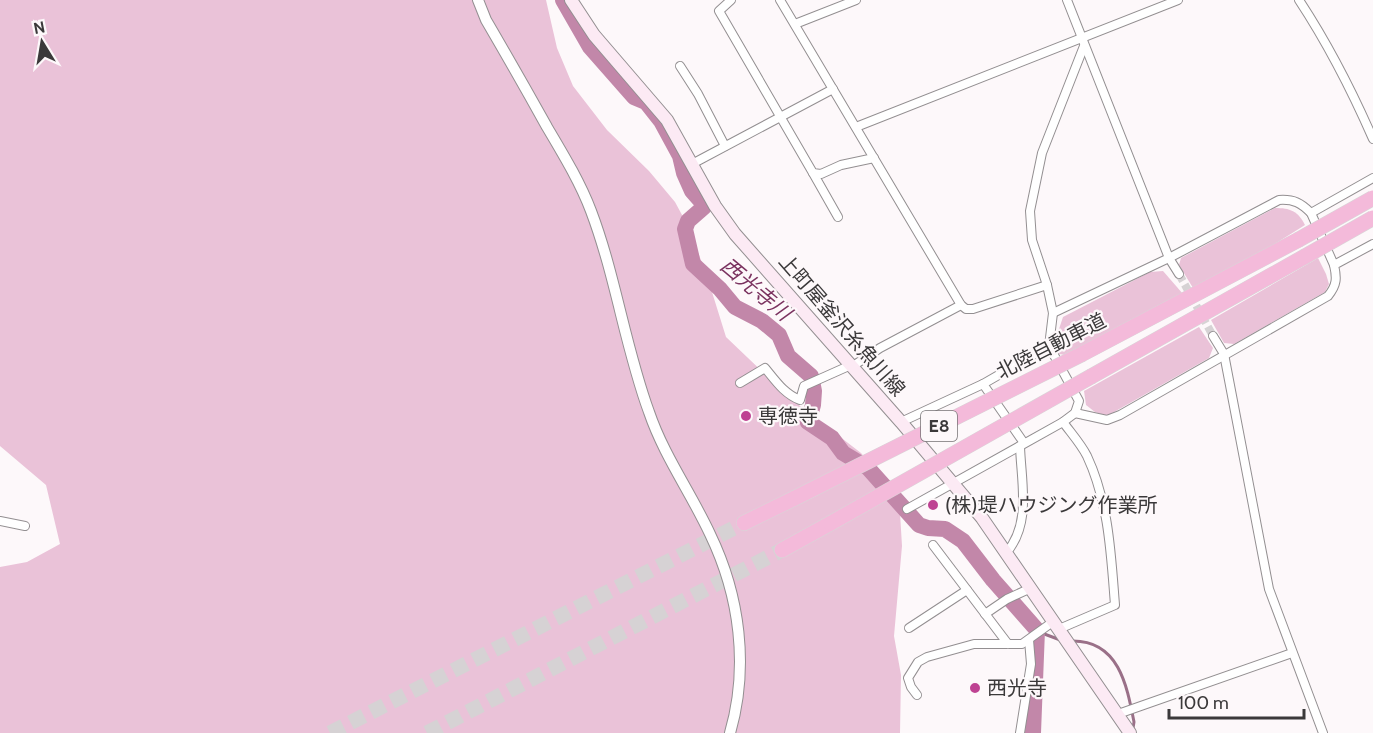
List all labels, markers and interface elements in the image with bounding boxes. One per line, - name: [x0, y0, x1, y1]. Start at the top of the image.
- north arrow: [12, 12, 72, 72]
- text: N: [32, 17, 47, 38]
- street label: 上町屋釜沢糸魚川線: [774, 249, 910, 401]
- water label: 西光寺川: [716, 252, 798, 327]
- street label: 北陸自動車道: [992, 308, 1110, 384]
- place label: 専徳寺: [758, 404, 818, 428]
- marker: 専徳寺: [739, 409, 753, 423]
- road number: E8: [921, 411, 957, 441]
- place label: (株)堤ハウジング作業所: [945, 493, 1158, 517]
- marker: (株)堤ハウジング作業所: [926, 498, 940, 512]
- place label: 西光寺: [987, 676, 1047, 700]
- marker: 西光寺: [968, 681, 982, 695]
- scale bar: [1169, 682, 1304, 720]
- text: 100 m: [1178, 692, 1229, 714]

